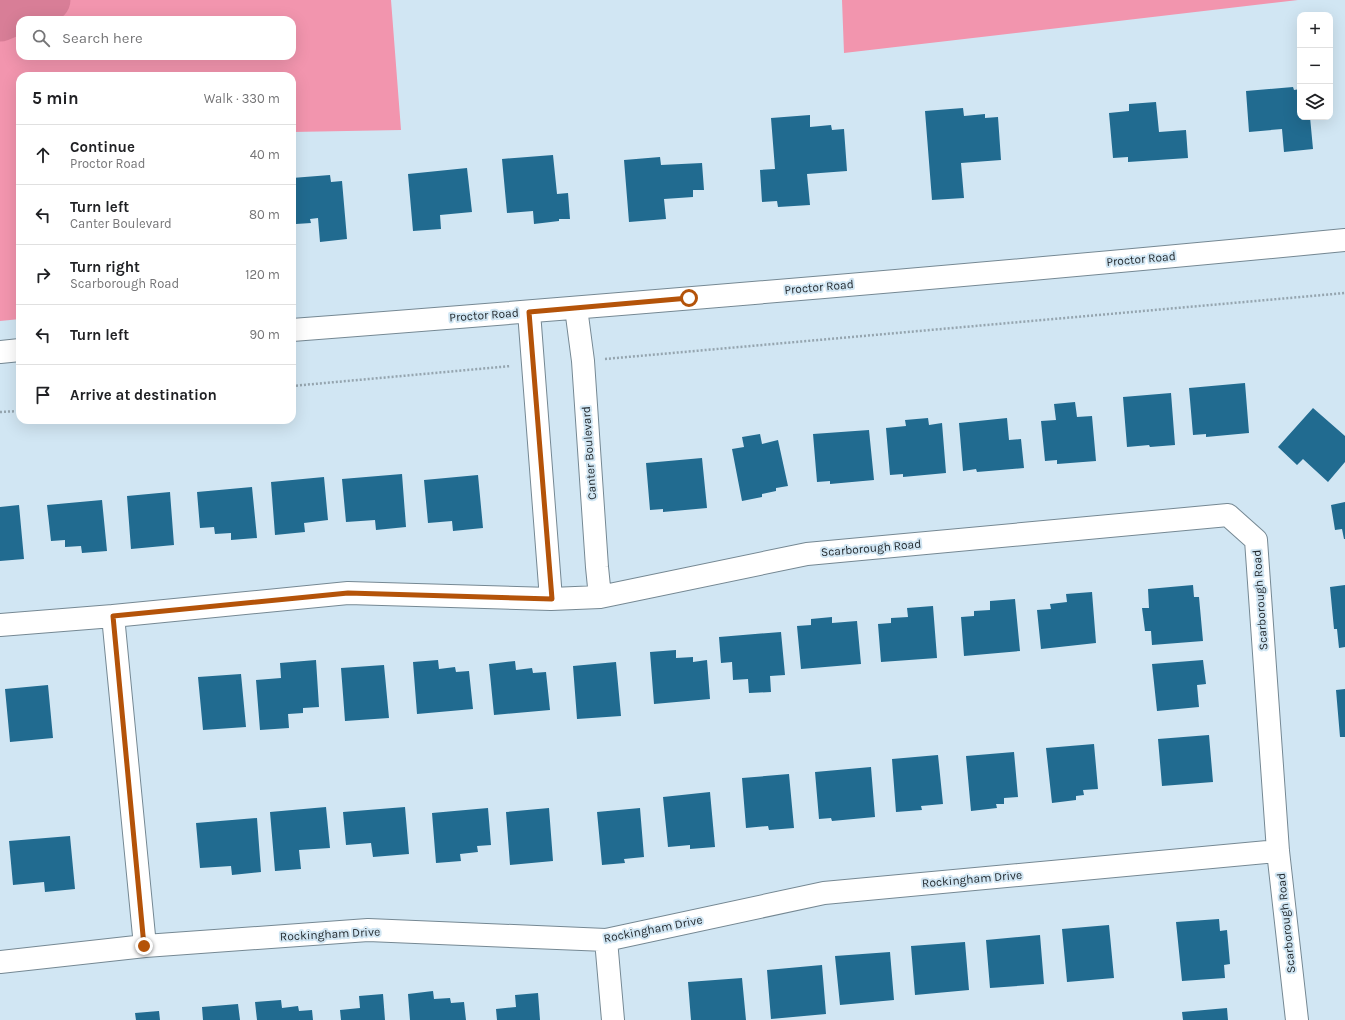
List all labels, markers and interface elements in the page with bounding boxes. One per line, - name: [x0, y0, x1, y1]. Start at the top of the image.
- map controls: [1297, 12, 1333, 120]
- button: +: [1297, 12, 1333, 48]
- search box: [16, 16, 296, 60]
- icon: search: [30, 27, 52, 49]
- text: Search here: [62, 29, 143, 47]
- button: −: [1297, 48, 1333, 84]
- button: layers: [1297, 84, 1333, 120]
- text: 5 min: [32, 88, 79, 108]
- text: Walk · 330 m: [204, 91, 280, 106]
- text: Continue: [70, 138, 135, 156]
- icon: ahead: [32, 144, 54, 166]
- text: 40 m: [250, 147, 280, 162]
- text: Proctor Road: [70, 156, 145, 171]
- text: Turn left: [70, 198, 129, 216]
- icon: left: [32, 204, 54, 226]
- text: 80 m: [249, 207, 280, 222]
- text: Canter Boulevard: [70, 216, 172, 231]
- street label: Proctor Road: [1106, 249, 1176, 269]
- text: Turn right: [70, 258, 140, 276]
- icon: right: [32, 264, 54, 286]
- text: 120 m: [245, 267, 280, 282]
- text: Scarborough Road: [70, 276, 179, 291]
- street label: Proctor Road: [784, 277, 854, 297]
- route start: [680, 289, 698, 307]
- street label: Proctor Road: [449, 306, 519, 324]
- icon: left: [32, 324, 54, 346]
- text: Turn left: [70, 326, 129, 344]
- text: 90 m: [249, 327, 280, 342]
- icon: arrive: [32, 384, 54, 406]
- text: Arrive at destination: [70, 386, 217, 404]
- street label: Canter Boulevard: [579, 406, 599, 500]
- street label: Scarborough Road: [820, 537, 922, 559]
- street label: Scarborough Road: [1250, 549, 1270, 651]
- street label: Rockingham Drive: [921, 868, 1023, 890]
- street label: Scarborough Road: [1274, 872, 1298, 974]
- street label: Rockingham Drive: [602, 913, 704, 945]
- street label: Rockingham Drive: [279, 924, 381, 944]
- route end: [135, 937, 153, 955]

